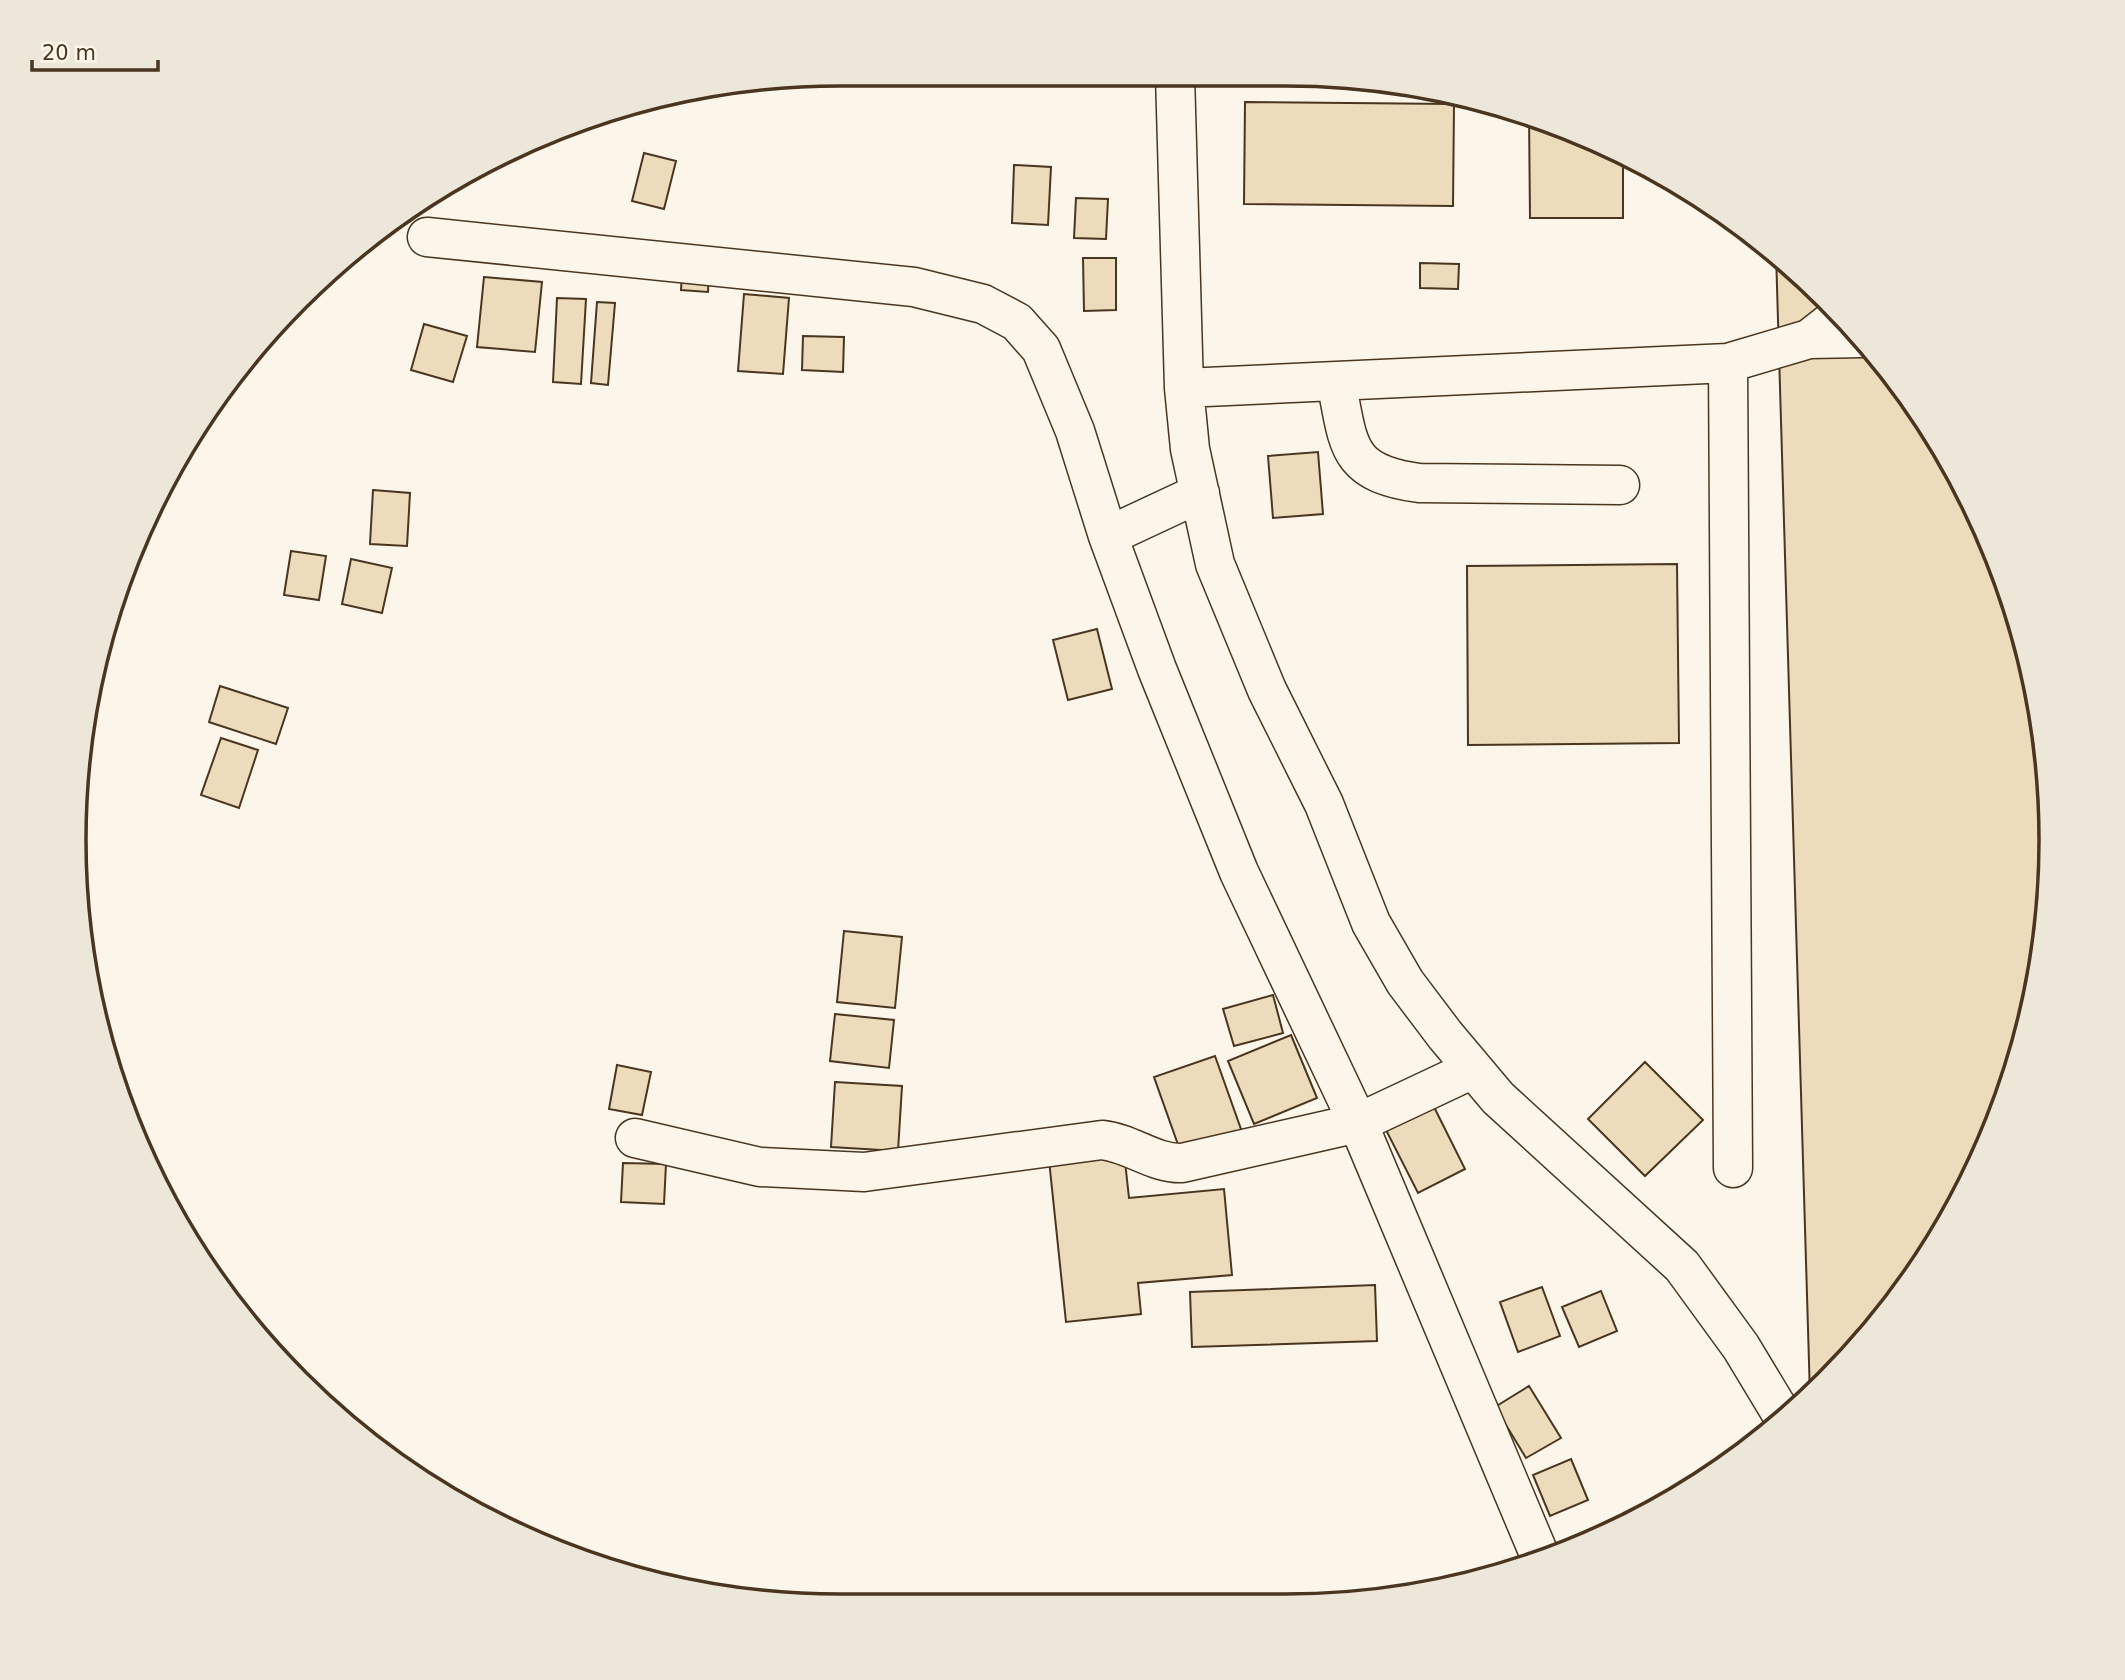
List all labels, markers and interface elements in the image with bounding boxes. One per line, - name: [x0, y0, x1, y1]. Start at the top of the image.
- scale bar: [32, 28, 158, 72]
- text: 20 m: [42, 41, 96, 65]

